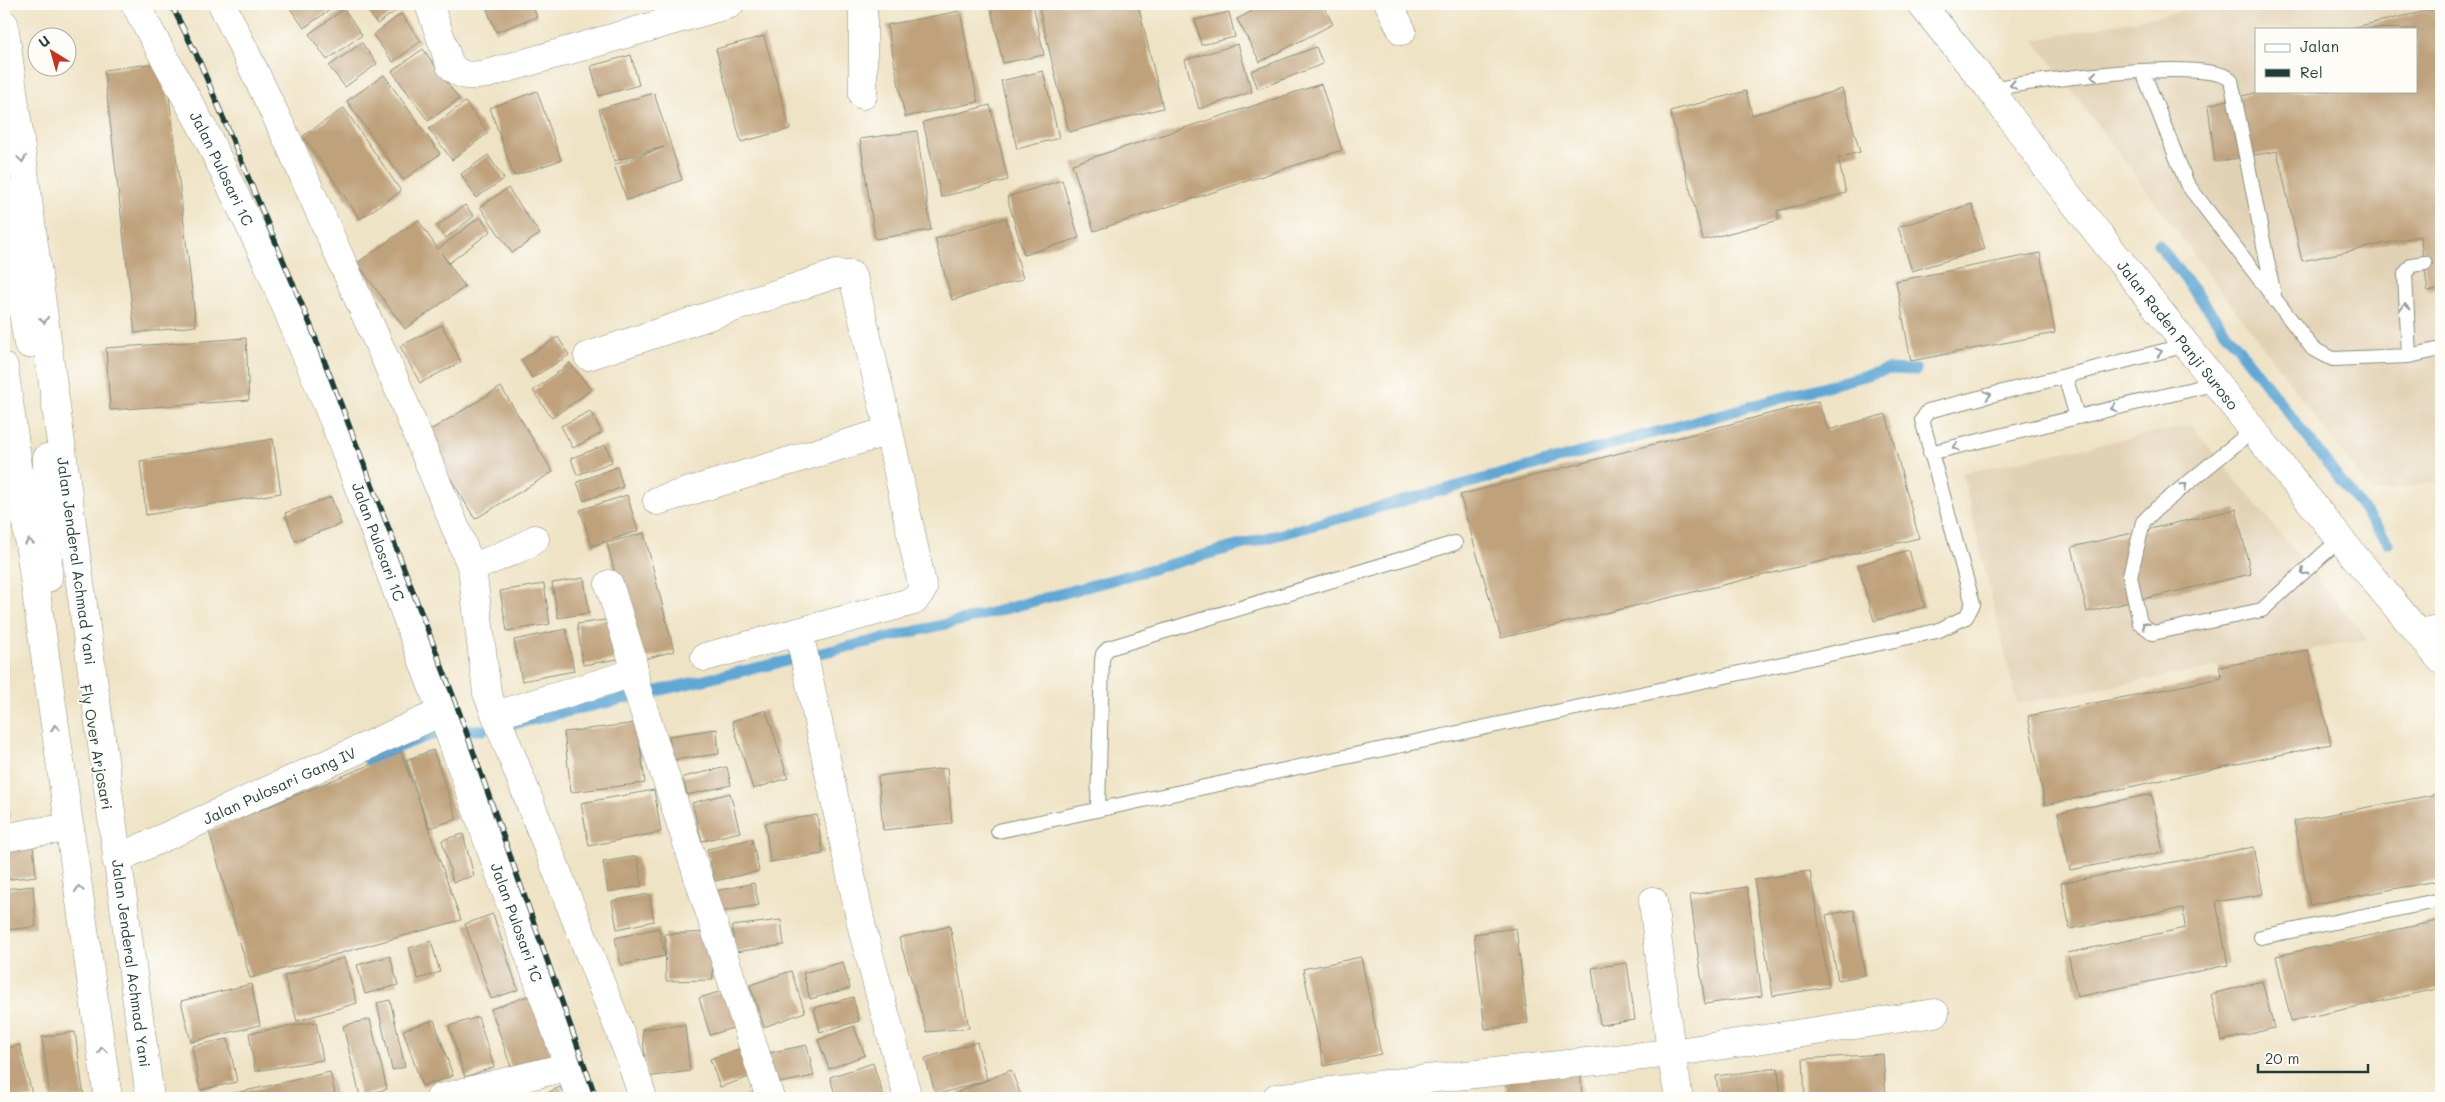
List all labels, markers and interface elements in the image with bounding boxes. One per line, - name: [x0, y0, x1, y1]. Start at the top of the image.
- north arrow: [28, 28, 78, 78]
- legend: [2255, 28, 2418, 92]
- text: U: [34, 31, 54, 52]
- text: Jalan: [2300, 36, 2339, 56]
- text: Rel: [2300, 62, 2323, 82]
- one-way arrow: [2090, 70, 2098, 81]
- one-way arrow: [2008, 80, 2017, 90]
- street label: Jalan Pulosari 1C: [185, 108, 258, 229]
- one-way arrow: [16, 156, 27, 164]
- street label: Jalan Raden Panji Suroso: [2113, 256, 2243, 414]
- one-way arrow: [2400, 303, 2411, 311]
- one-way arrow: [38, 316, 48, 325]
- one-way arrow: [2154, 347, 2163, 358]
- one-way arrow: [1984, 390, 1993, 401]
- one-way arrow: [2110, 402, 2119, 413]
- one-way arrow: [1952, 441, 1961, 452]
- street label: Jalan Jenderal Achmad Yani: [53, 456, 101, 666]
- street label: Jalan Pulosari 1C: [348, 479, 410, 604]
- one-way arrow: [2178, 484, 2187, 492]
- one-way arrow: [24, 538, 35, 546]
- one-way arrow: [2300, 566, 2309, 575]
- one-way arrow: [2142, 622, 2151, 631]
- street label: Fly Over Arjosari: [76, 683, 118, 811]
- one-way arrow: [50, 724, 60, 733]
- street label: Jalan Pulosari Gang IV: [199, 742, 359, 829]
- street label: Jalan Jenderal Achmad Yani: [108, 858, 156, 1068]
- street label: Jalan Pulosari 1C: [487, 860, 548, 985]
- one-way arrow: [74, 885, 85, 893]
- scale bar: [2258, 1042, 2368, 1074]
- one-way arrow: [97, 1046, 107, 1054]
- text: 20 m: [2265, 1048, 2299, 1068]

